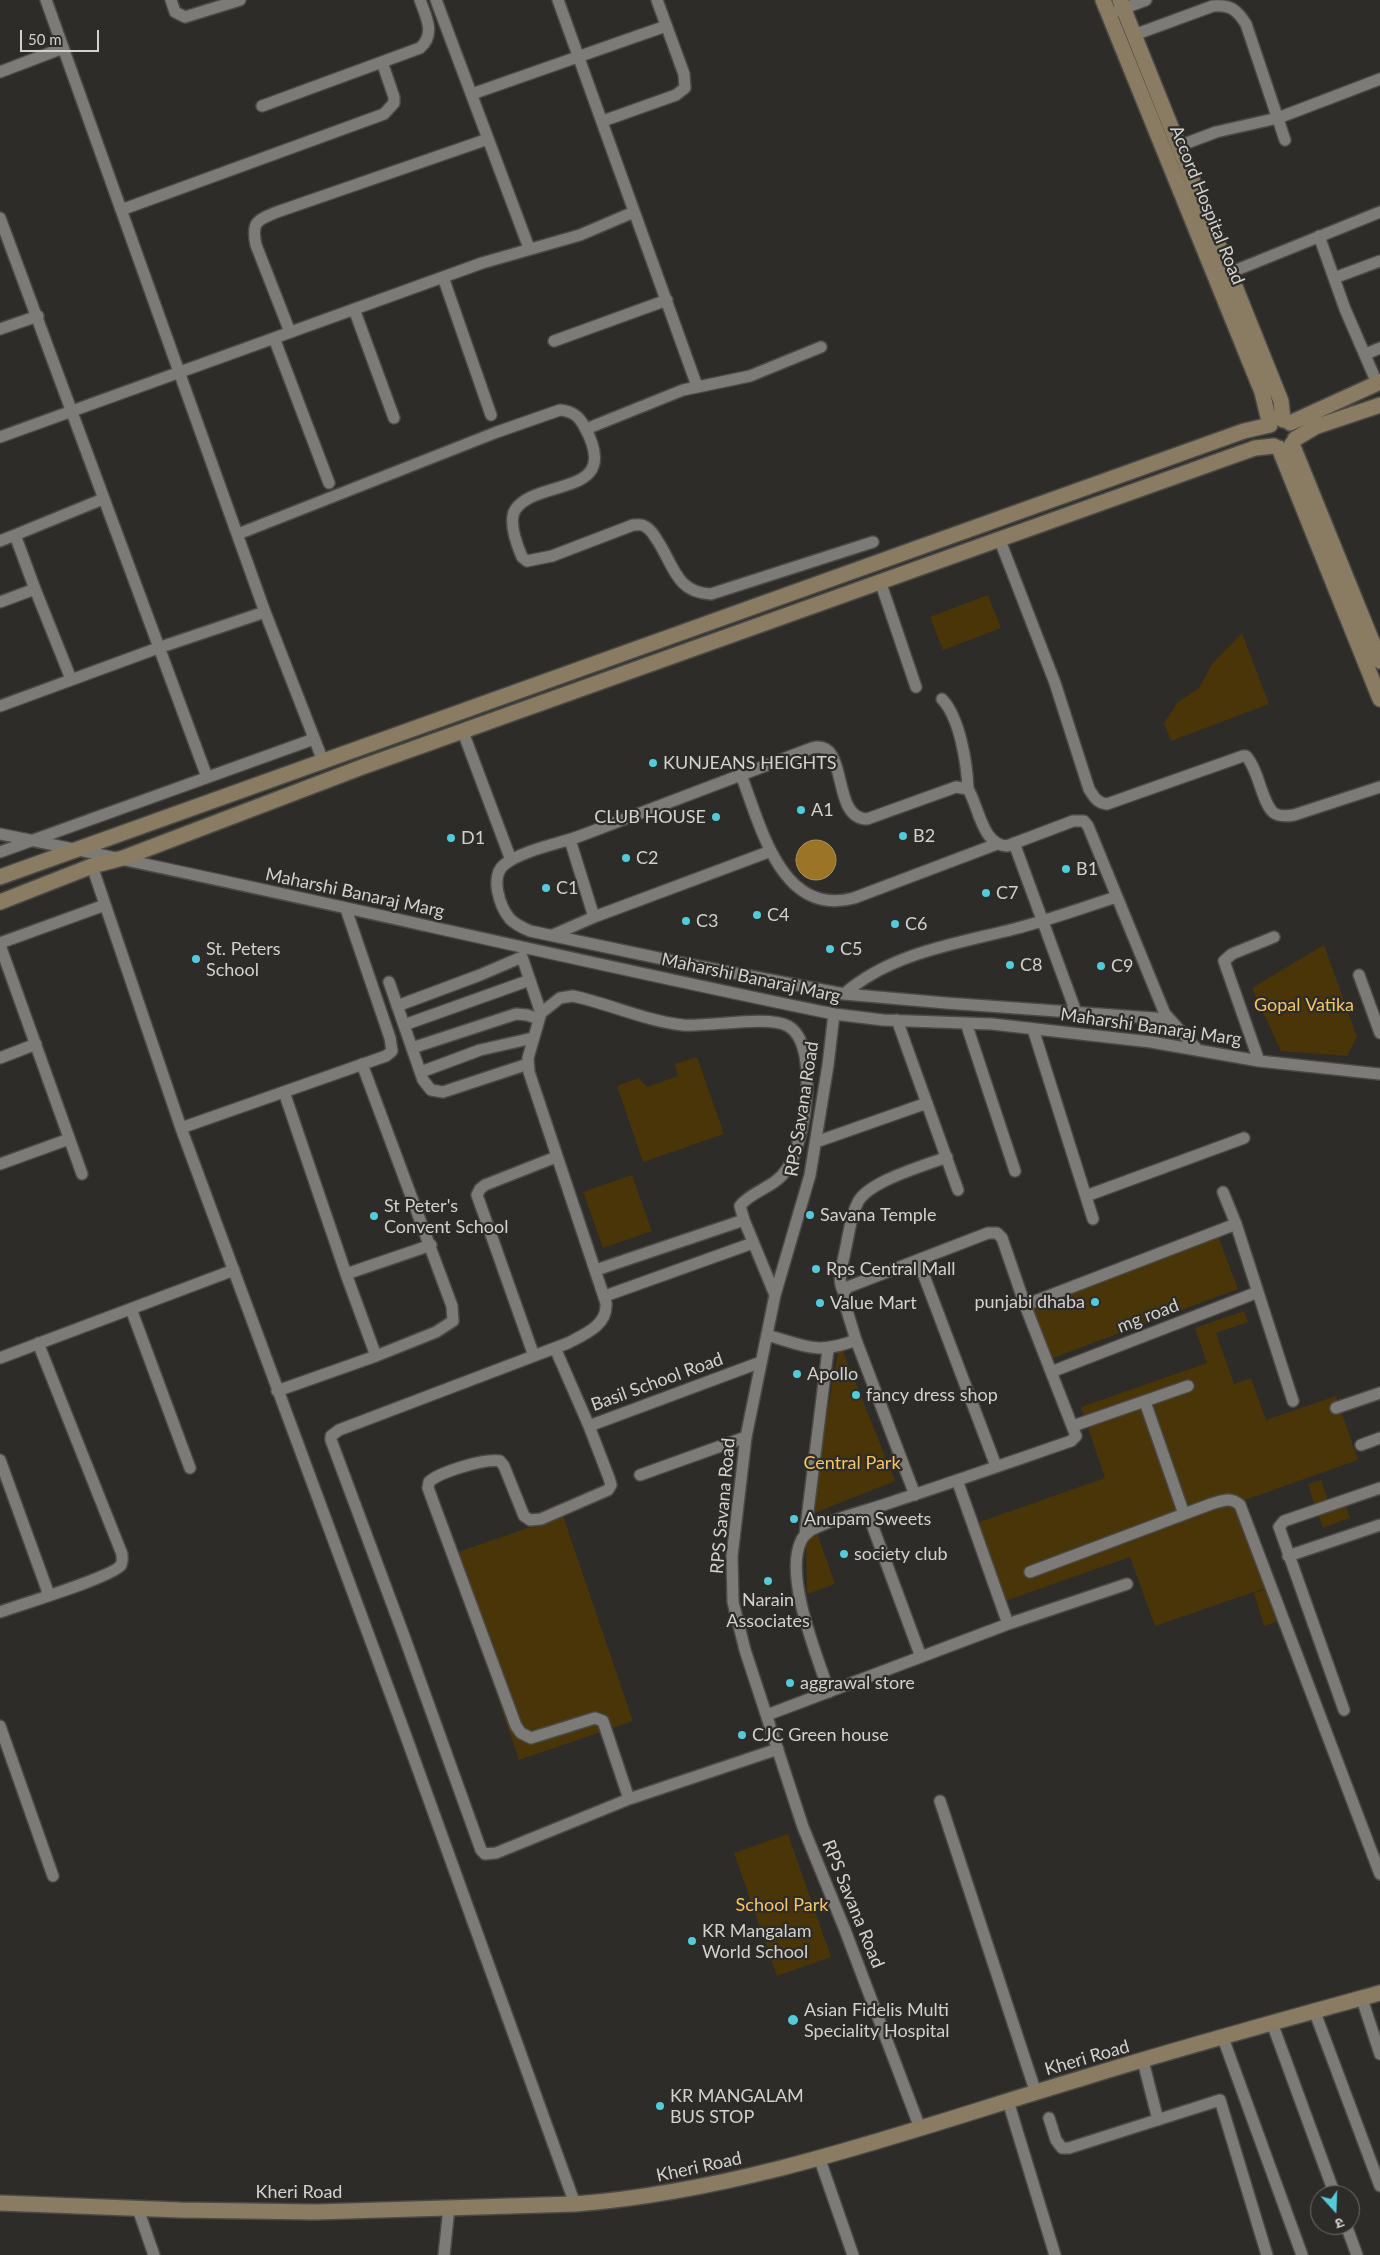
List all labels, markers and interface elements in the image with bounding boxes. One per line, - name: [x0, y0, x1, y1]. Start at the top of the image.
- scale bar: [22, 20, 101, 52]
- text: 50 m: [28, 30, 62, 48]
- street label: Accord Hospital Road: [1165, 122, 1249, 288]
- place label: KUNJEANS HEIGHTS: [663, 752, 837, 774]
- marker: KUNJEANS HEIGHTS: [647, 757, 659, 769]
- place label: A1: [811, 799, 834, 821]
- marker: A1: [795, 804, 807, 816]
- place label: CLUB HOUSE: [594, 806, 706, 828]
- marker: CLUB HOUSE: [710, 811, 722, 823]
- place label: B2: [913, 825, 935, 847]
- place label: D1: [461, 827, 485, 849]
- marker: B2: [897, 830, 909, 842]
- marker: D1: [445, 832, 457, 844]
- place label: C2: [636, 847, 658, 869]
- marker: C2: [620, 852, 632, 864]
- place label: B1: [1076, 858, 1098, 880]
- street label: Maharshi Banaraj Marg: [264, 863, 446, 923]
- marker: B1: [1060, 863, 1072, 875]
- place label: C1: [556, 877, 578, 899]
- marker: C1: [540, 882, 552, 894]
- place label: C7: [996, 882, 1018, 904]
- marker: C7: [980, 887, 992, 899]
- place label: C4: [767, 904, 789, 926]
- marker: C4: [751, 909, 763, 921]
- place label: C3: [696, 910, 718, 932]
- place label: C6: [905, 913, 927, 935]
- marker: C3: [680, 915, 692, 927]
- marker: C6: [889, 918, 901, 930]
- place label: St. Peters School: [206, 938, 281, 981]
- place label: C5: [840, 938, 862, 960]
- marker: C5: [824, 943, 836, 955]
- street label: Maharshi Banaraj Marg: [660, 948, 842, 1008]
- marker: St. Peters School: [190, 953, 202, 965]
- place label: C8: [1020, 954, 1042, 976]
- place label: C9: [1111, 955, 1133, 977]
- marker: C8: [1004, 959, 1016, 971]
- marker: C9: [1095, 960, 1107, 972]
- park label: Gopal Vatika: [1254, 994, 1354, 1016]
- street label: Maharshi Banaraj Marg: [1059, 1004, 1243, 1050]
- street label: RPS Savana Road: [781, 1040, 823, 1178]
- place label: St Peter's Convent School: [384, 1195, 508, 1238]
- place label: Savana Temple: [820, 1204, 937, 1226]
- marker: Savana Temple: [804, 1209, 816, 1221]
- marker: St Peter's Convent School: [368, 1210, 380, 1222]
- place label: Rps Central Mall: [826, 1258, 955, 1280]
- marker: Rps Central Mall: [810, 1263, 822, 1275]
- place label: punjabi dhaba: [974, 1291, 1085, 1313]
- place label: Value Mart: [830, 1292, 917, 1314]
- street label: mg road: [1114, 1294, 1182, 1338]
- marker: punjabi dhaba: [1089, 1296, 1101, 1308]
- marker: Value Mart: [814, 1297, 826, 1309]
- street label: Basil School Road: [588, 1348, 726, 1416]
- place label: Apollo: [807, 1363, 858, 1385]
- marker: Apollo: [791, 1368, 803, 1380]
- place label: fancy dress shop: [866, 1384, 998, 1406]
- marker: fancy dress shop: [850, 1389, 862, 1401]
- street label: RPS Savana Road: [706, 1437, 740, 1575]
- park label: Central Park: [803, 1452, 901, 1474]
- place label: Anupam Sweets: [804, 1508, 931, 1530]
- marker: Anupam Sweets: [788, 1513, 800, 1525]
- place label: society club: [854, 1543, 948, 1565]
- marker: society club: [838, 1548, 850, 1560]
- marker: Narain Associates: [762, 1575, 774, 1587]
- place label: Narain Associates: [726, 1589, 810, 1632]
- place label: aggrawal store: [800, 1672, 915, 1694]
- marker: aggrawal store: [784, 1677, 796, 1689]
- place label: CJC Green house: [752, 1724, 889, 1746]
- marker: CJC Green house: [736, 1729, 748, 1741]
- street label: RPS Savana Road: [817, 1837, 889, 1971]
- park label: School Park: [736, 1894, 828, 1916]
- place label: KR Mangalam World School: [702, 1920, 812, 1962]
- marker: KR Mangalam World School: [686, 1935, 698, 1947]
- place label: Asian Fidelis Multi Speciality Hospital: [804, 1999, 949, 2042]
- marker: Asian Fidelis Multi Speciality Hospital: [786, 2013, 800, 2027]
- street label: Kheri Road: [1042, 2036, 1132, 2080]
- place label: KR MANGALAM BUS STOP: [670, 2085, 804, 2128]
- marker: KR MANGALAM BUS STOP: [654, 2100, 666, 2112]
- street label: Kheri Road: [654, 2147, 744, 2187]
- street label: Kheri Road: [256, 2181, 342, 2203]
- north arrow: [1310, 2185, 1360, 2235]
- text: उ: [1333, 2214, 1347, 2233]

